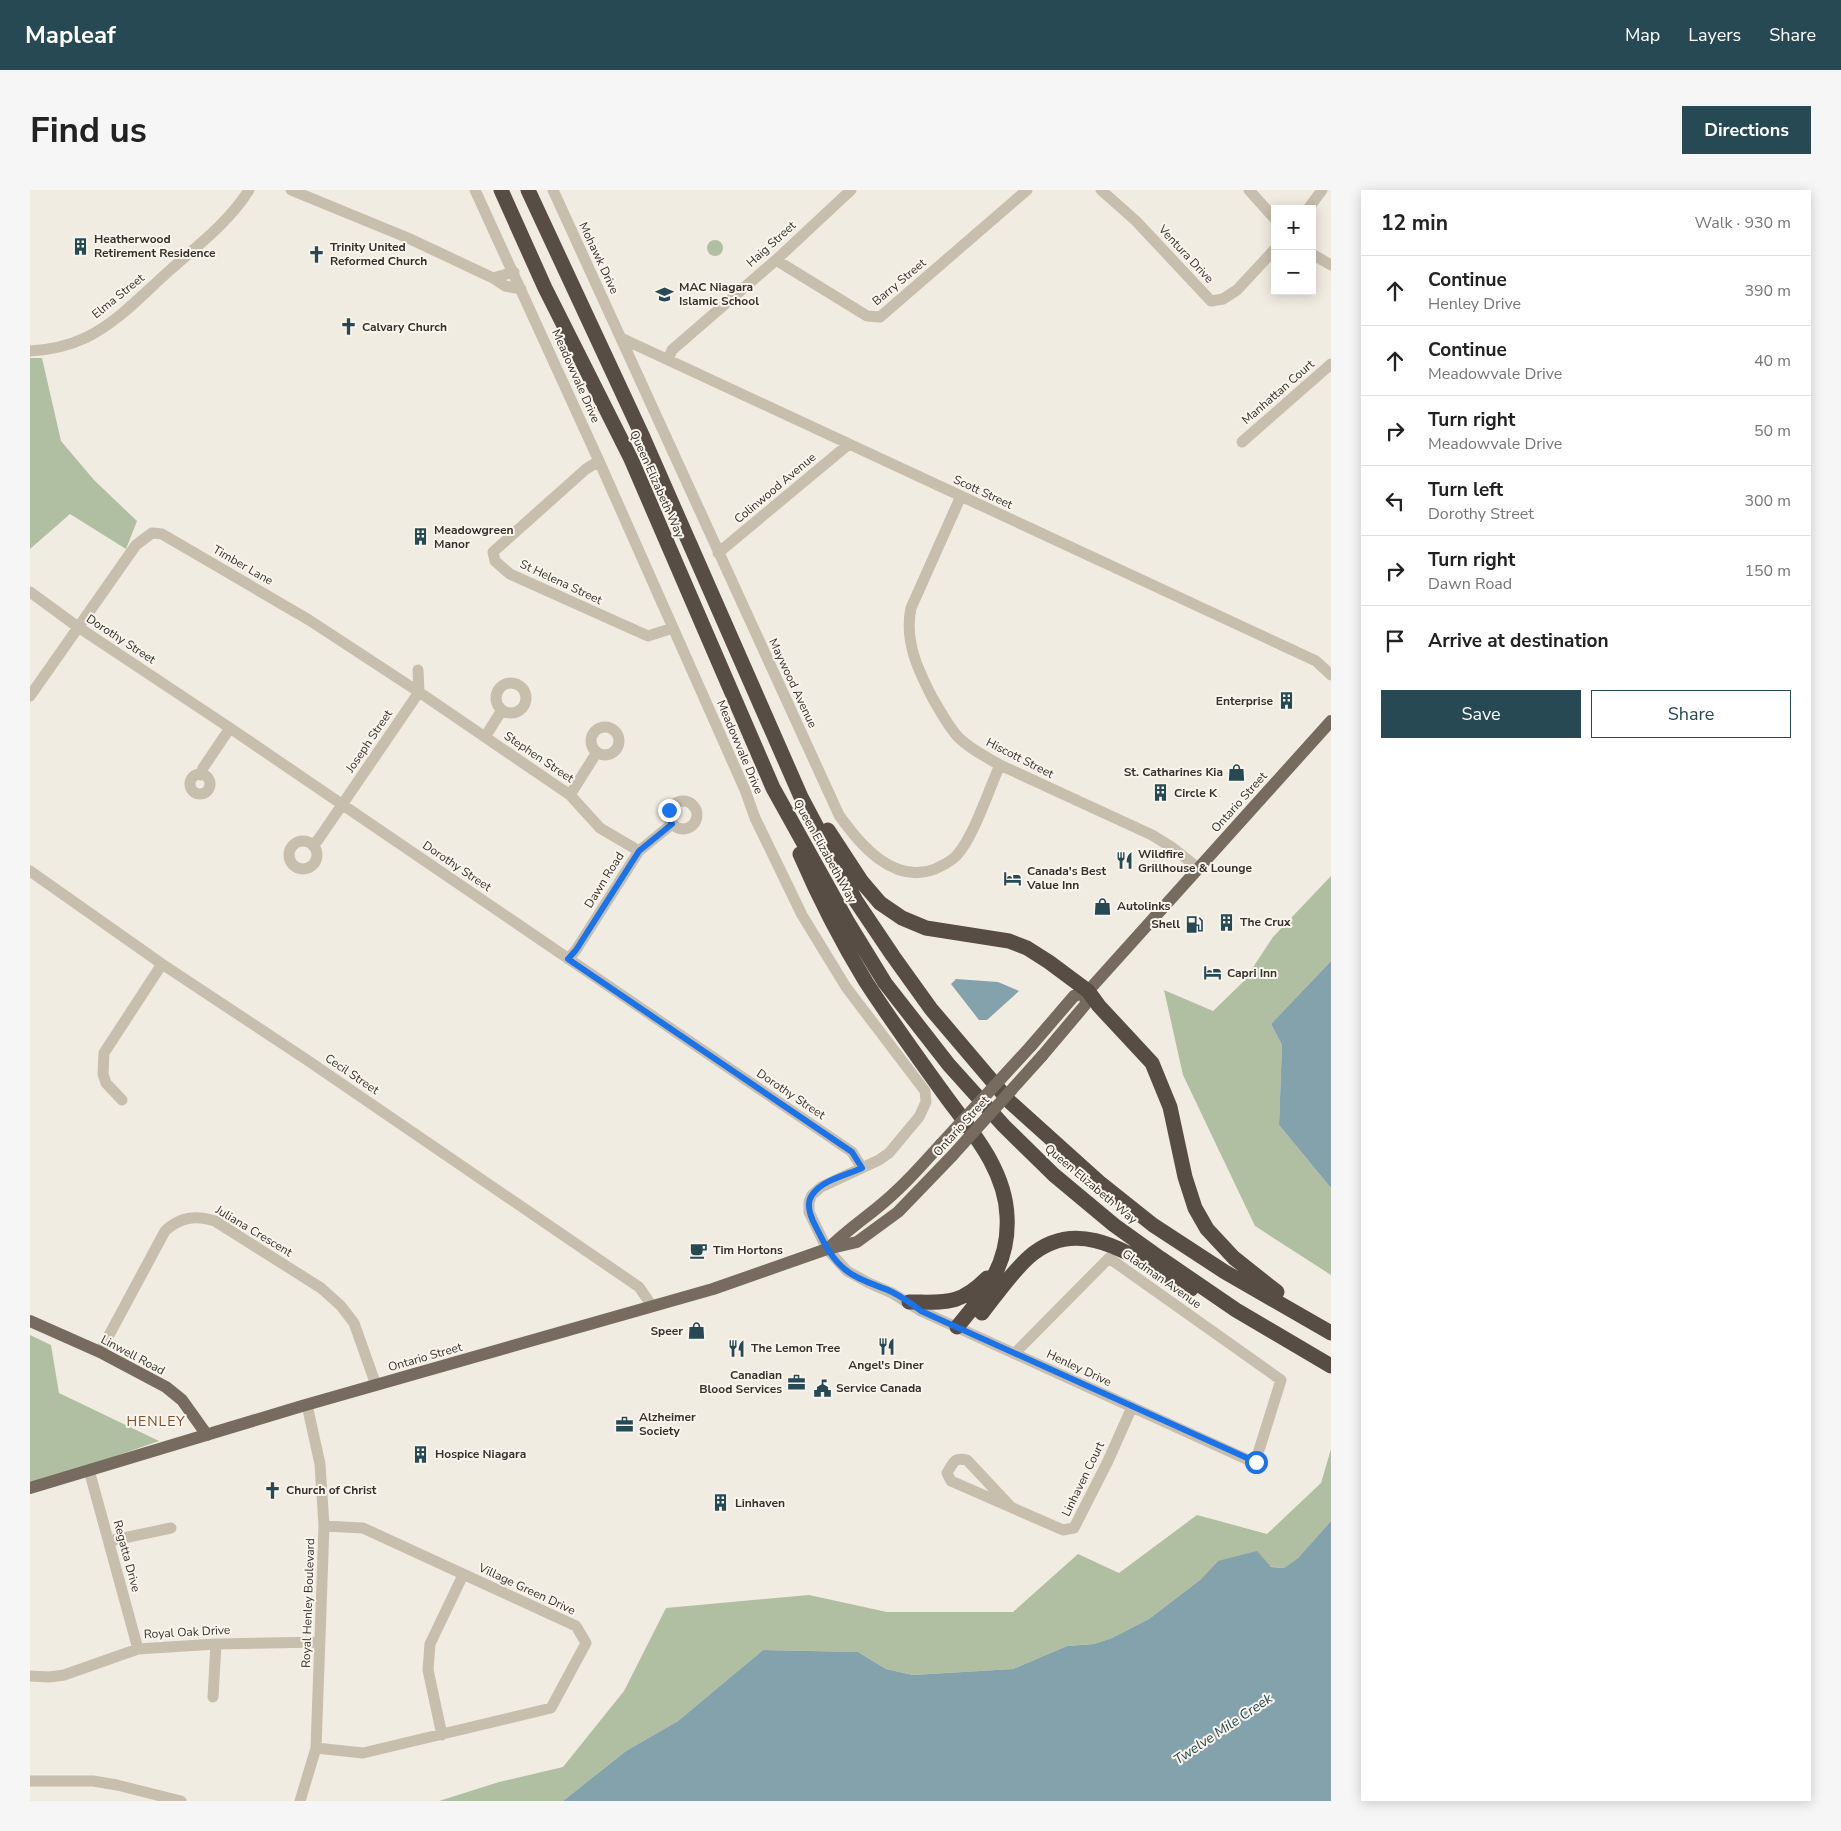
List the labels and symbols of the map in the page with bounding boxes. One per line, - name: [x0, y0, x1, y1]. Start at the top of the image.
- street label: Haig Street: [743, 217, 800, 270]
- street label: Mohawk Drive: [575, 219, 623, 297]
- street label: Ventura Drive: [1154, 221, 1217, 286]
- place label: Heatherwood Retirement Residence: [94, 231, 216, 261]
- building icon: Heatherwood Retirement Residence: [70, 236, 90, 256]
- place label: Trinity United Reformed Church: [330, 239, 427, 269]
- church icon: Trinity United Reformed Church: [306, 244, 326, 264]
- street label: Barry Street: [869, 254, 930, 309]
- street label: Elma Street: [88, 269, 148, 322]
- place label: MAC Niagara Islamic School: [679, 279, 759, 309]
- school or university icon: MAC Niagara Islamic School: [655, 284, 675, 304]
- church icon: Calvary Church: [338, 317, 358, 337]
- place label: Calvary Church: [362, 319, 447, 335]
- street label: Meadowvale Drive: [548, 327, 604, 425]
- street label: Manhattan Court: [1238, 356, 1318, 428]
- street label: Queen Elizabeth Way: [626, 428, 688, 541]
- street label: Colinwood Avenue: [731, 449, 819, 527]
- street label: Scott Street: [951, 471, 1016, 513]
- place label: Meadowgreen Manor: [434, 522, 513, 552]
- building icon: Meadowgreen Manor: [410, 527, 430, 547]
- street label: Timber Lane: [210, 541, 276, 589]
- street label: St Helena Street: [517, 556, 605, 608]
- street label: Dorothy Street: [83, 611, 159, 668]
- street label: Maywood Avenue: [765, 636, 821, 730]
- building icon: Enterprise: [1277, 691, 1297, 711]
- place label: Enterprise: [1216, 693, 1273, 709]
- street label: Meadowvale Drive: [713, 698, 767, 796]
- street label: Joseph Street: [342, 706, 396, 776]
- street label: Stephen Street: [501, 728, 578, 787]
- street label: Hiscott Street: [983, 734, 1057, 782]
- shop icon: St. Catharines Kia: [1227, 762, 1247, 782]
- place label: St. Catharines Kia: [1124, 764, 1223, 780]
- street label: Ontario Street: [1208, 768, 1271, 836]
- building icon: Circle K: [1150, 783, 1170, 803]
- place label: Circle K: [1174, 785, 1218, 801]
- street label: Queen Elizabeth Way: [790, 796, 861, 906]
- route end: [658, 799, 681, 822]
- street label: Dorothy Street: [420, 837, 495, 895]
- place label: Wildfire Grillhouse & Lounge: [1138, 846, 1252, 876]
- street label: Dawn Road: [580, 849, 628, 911]
- restaurant icon: Wildfire Grillhouse & Lounge: [1114, 851, 1134, 871]
- place label: Canada's Best Value Inn: [1026, 863, 1106, 893]
- hotel icon: Canada's Best Value Inn: [1003, 868, 1023, 888]
- shop icon: Autolinks: [1093, 896, 1113, 916]
- place label: Autolinks: [1117, 898, 1171, 914]
- building icon: The Crux: [1216, 912, 1236, 932]
- fuel station icon: Shell: [1184, 914, 1204, 934]
- place label: The Crux: [1240, 914, 1291, 930]
- place label: Shell: [1151, 916, 1180, 932]
- hotel icon: Capri Inn: [1203, 963, 1223, 983]
- place label: Capri Inn: [1227, 965, 1277, 981]
- street label: Cecil Street: [322, 1050, 383, 1098]
- street label: Dorothy Street: [754, 1065, 829, 1123]
- street label: Ontario Street: [930, 1092, 993, 1160]
- street label: Queen Elizabeth Way: [1041, 1141, 1141, 1228]
- street label: Juliana Crescent: [212, 1201, 296, 1261]
- cafe icon: Tim Hortons: [689, 1240, 709, 1260]
- place label: Tim Hortons: [713, 1242, 783, 1258]
- street label: Gladman Avenue: [1119, 1246, 1205, 1312]
- shop icon: Speer: [687, 1321, 707, 1341]
- place label: Speer: [651, 1323, 683, 1339]
- street label: Linwell Road: [98, 1331, 168, 1379]
- restaurant icon: Angel's Diner: [876, 1336, 896, 1356]
- restaurant icon: The Lemon Tree: [727, 1338, 747, 1358]
- street label: Ontario Street: [386, 1339, 465, 1375]
- place label: The Lemon Tree: [751, 1340, 841, 1356]
- street label: Henley Drive: [1044, 1346, 1114, 1390]
- place label: Angel's Diner: [848, 1357, 924, 1373]
- place label: Canadian Blood Services: [699, 1367, 782, 1397]
- office icon: Canadian Blood Services: [786, 1372, 806, 1392]
- public building icon: Service Canada: [812, 1378, 832, 1398]
- place label: Service Canada: [836, 1380, 922, 1396]
- place label: Alzheimer Society: [639, 1409, 696, 1439]
- district label: HENLEY: [126, 1412, 186, 1431]
- office icon: Alzheimer Society: [615, 1414, 635, 1434]
- street label: Linhaven Court: [1058, 1438, 1108, 1519]
- building icon: Hospice Niagara: [411, 1444, 431, 1464]
- place label: Hospice Niagara: [435, 1446, 526, 1462]
- route start: [1245, 1451, 1268, 1474]
- church icon: Church of Christ: [262, 1480, 282, 1500]
- place label: Church of Christ: [286, 1482, 377, 1498]
- building icon: Linhaven: [711, 1493, 731, 1513]
- place label: Linhaven: [735, 1495, 785, 1511]
- street label: Regatta Drive: [110, 1518, 144, 1594]
- street label: Royal Henley Boulevard: [298, 1538, 318, 1668]
- street label: Village Green Drive: [475, 1559, 578, 1618]
- street label: Royal Oak Drive: [143, 1622, 231, 1642]
- water label: Twelve Mile Creek: [1170, 1688, 1277, 1769]

